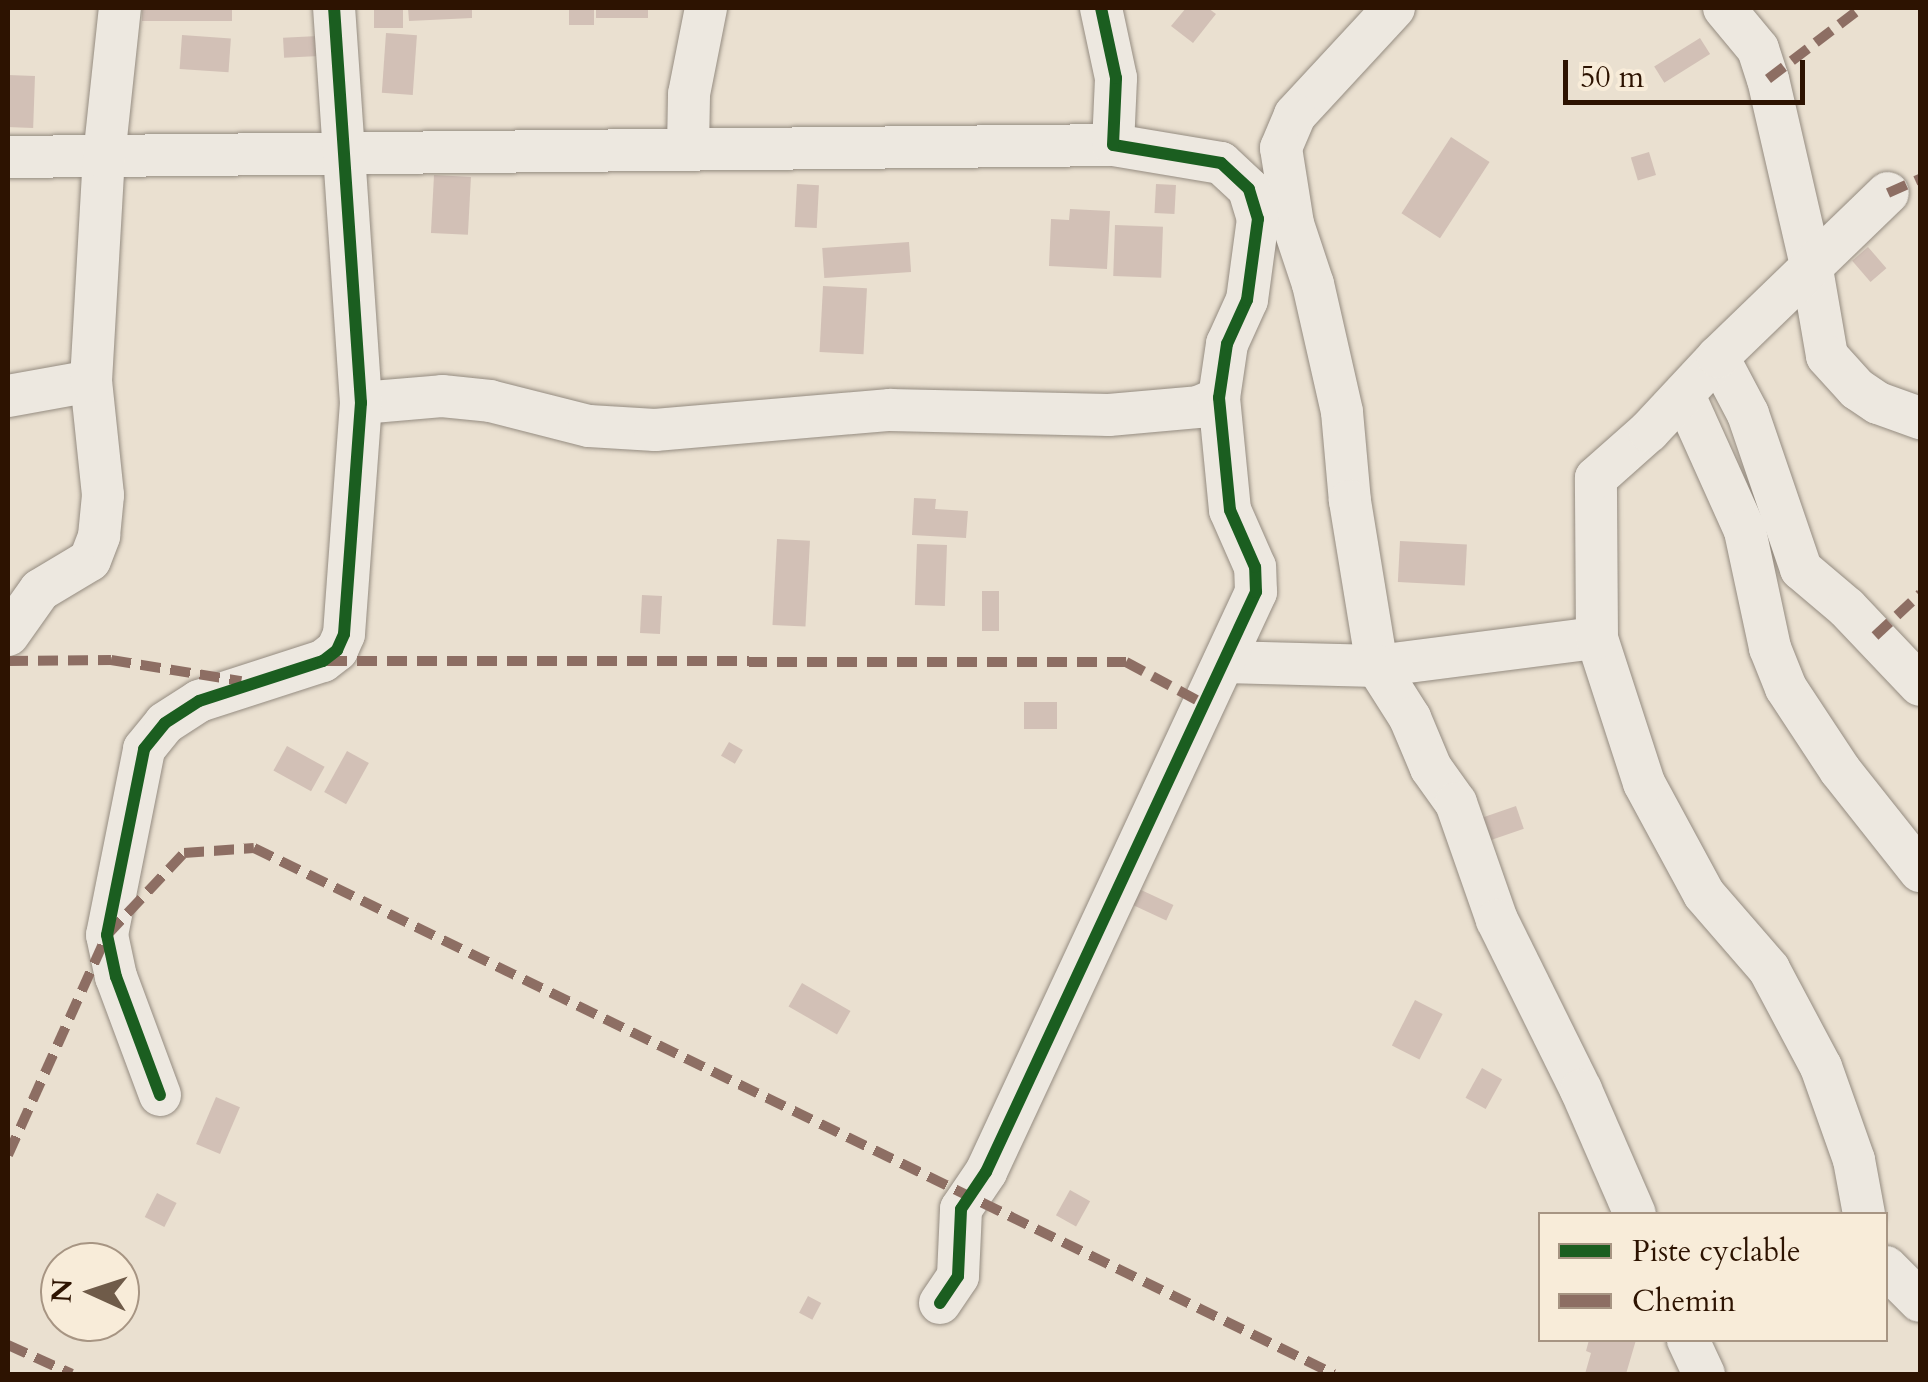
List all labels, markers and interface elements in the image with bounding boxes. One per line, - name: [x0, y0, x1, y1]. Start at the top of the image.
- scale bar: [1568, 40, 1810, 102]
- text: 50 m: [1580, 57, 1644, 98]
- legend: [1538, 1212, 1888, 1342]
- text: Piste cyclable: [1632, 1231, 1801, 1272]
- north arrow: [40, 1242, 140, 1342]
- text: N: [42, 1277, 82, 1304]
- text: Chemin: [1632, 1281, 1736, 1322]

